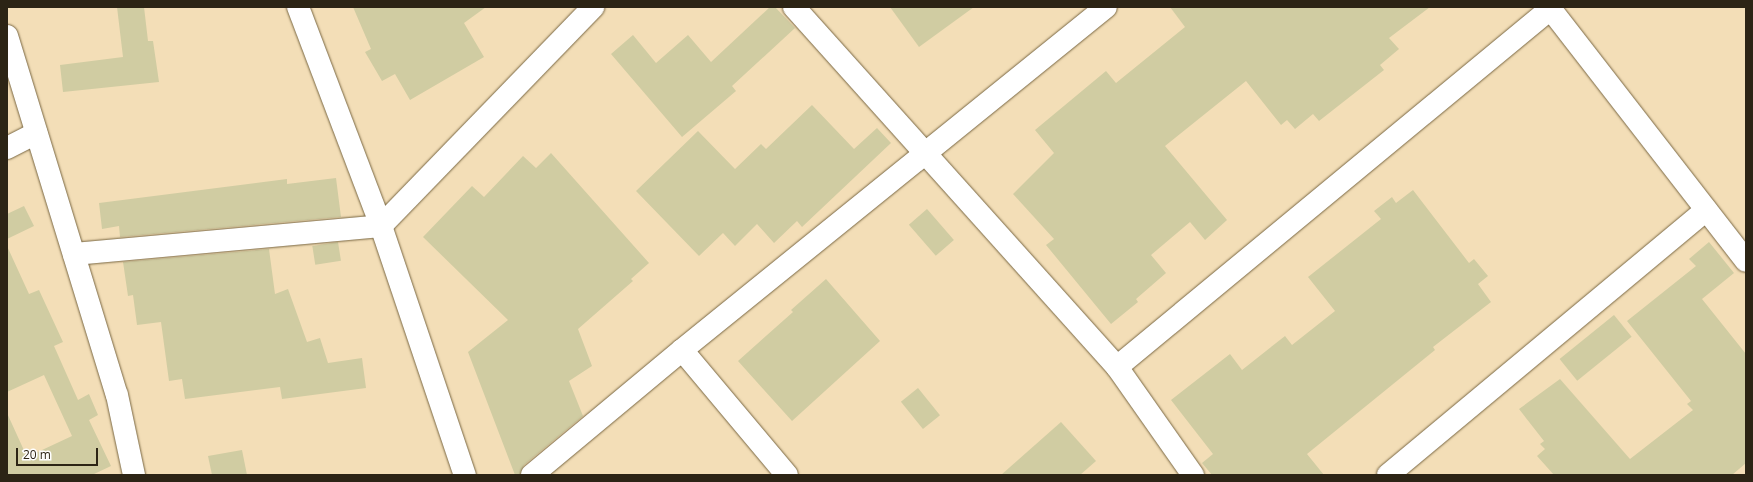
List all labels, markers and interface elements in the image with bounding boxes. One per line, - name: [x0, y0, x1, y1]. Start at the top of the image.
- scale bar: [18, 440, 100, 466]
- text: 20 m: [23, 446, 51, 463]

